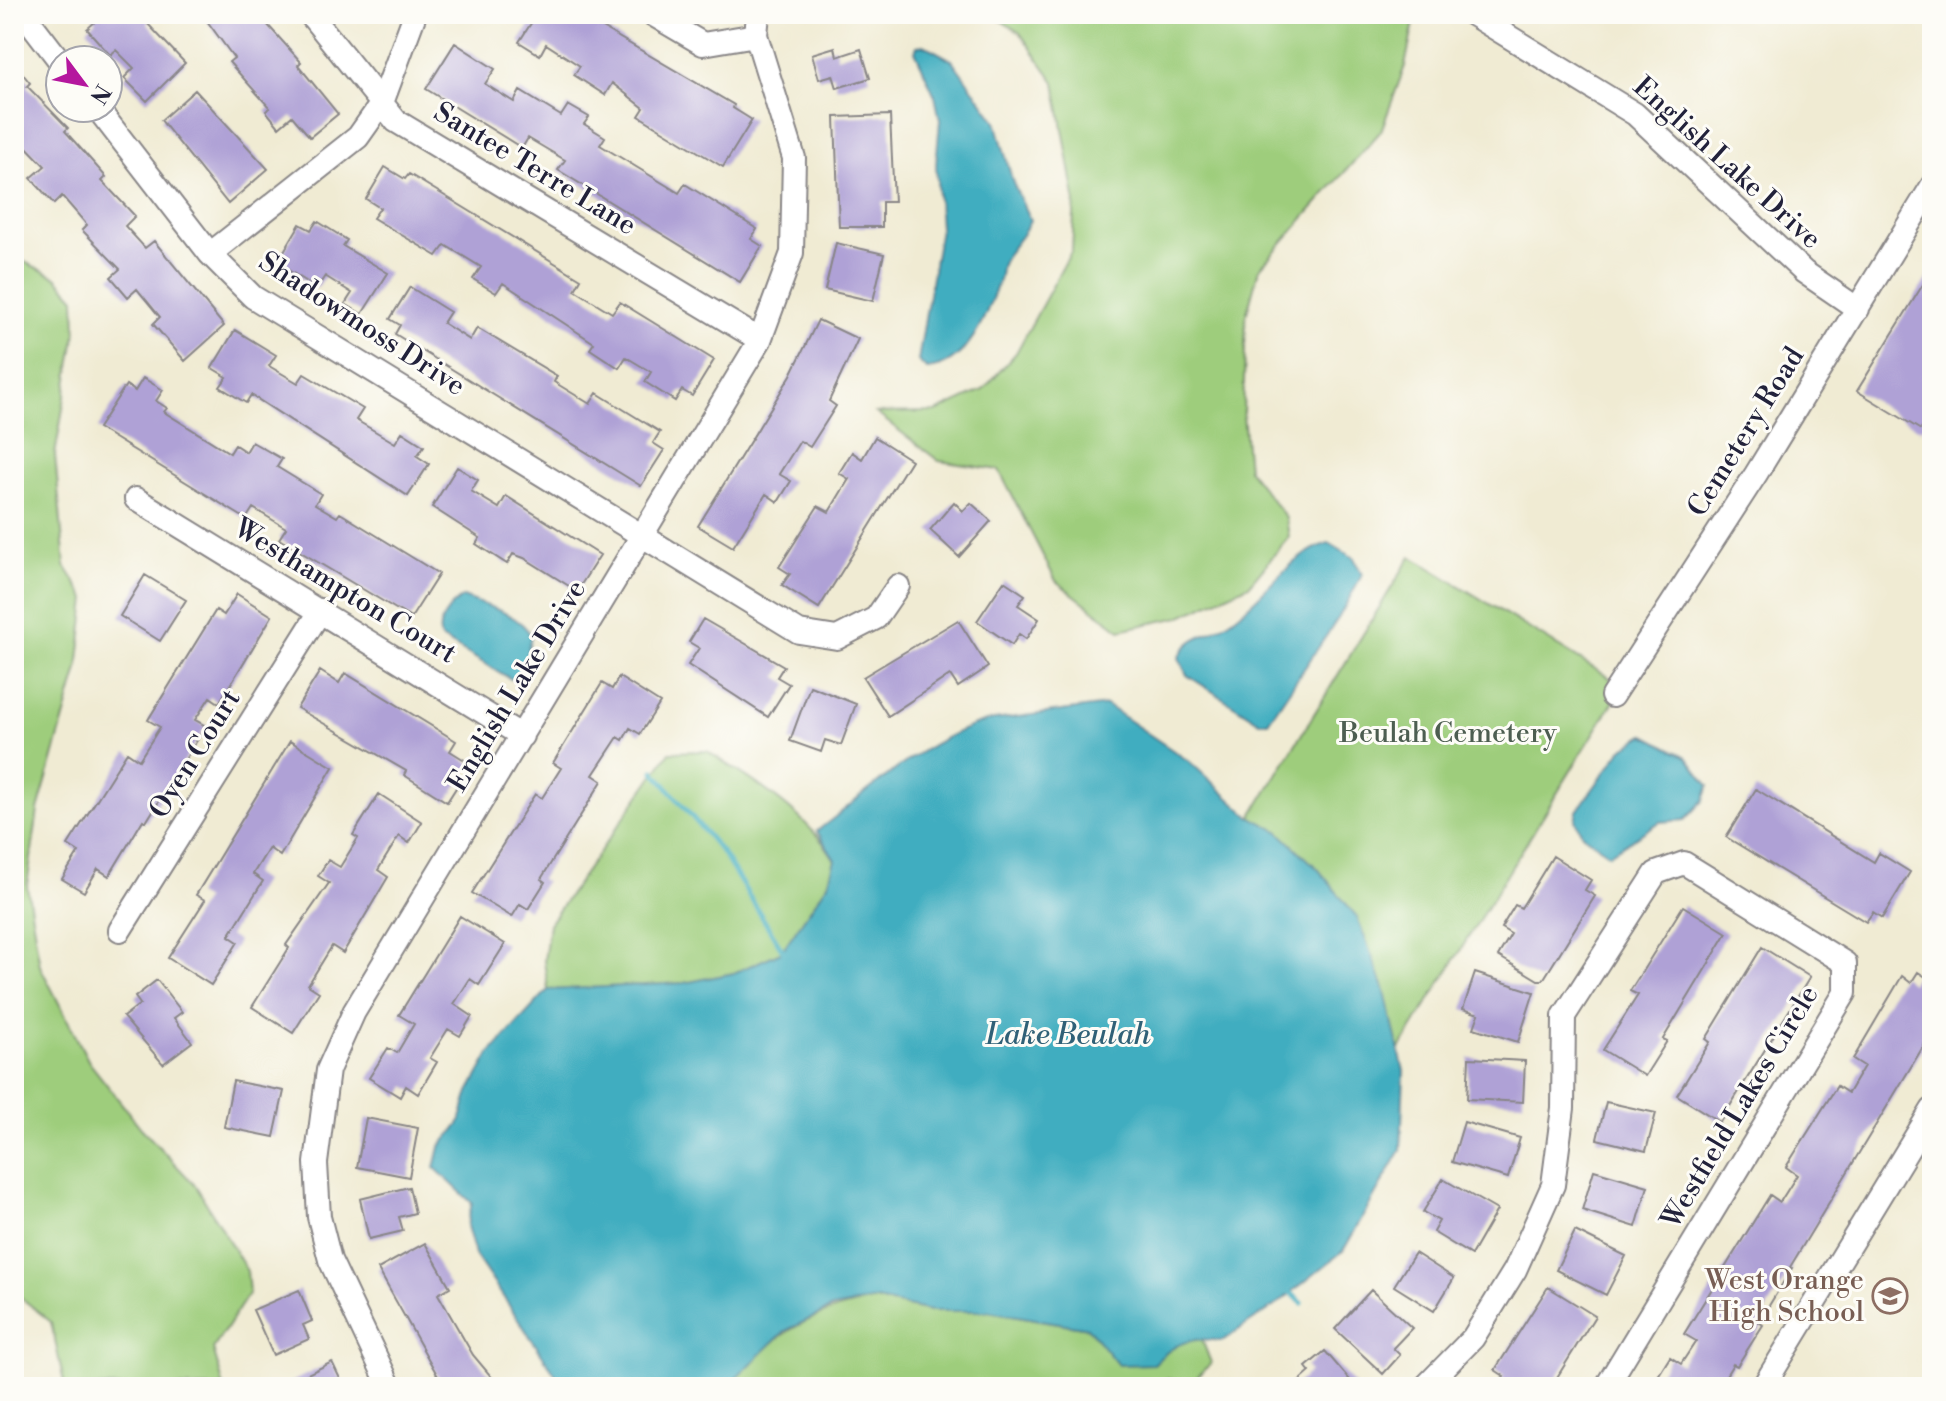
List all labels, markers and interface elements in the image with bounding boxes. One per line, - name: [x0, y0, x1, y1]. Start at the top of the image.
- north arrow: [44, 44, 124, 124]
- street label: English Lake Drive: [1626, 69, 1828, 257]
- text: N: [83, 79, 116, 109]
- street label: Santee Terre Lane: [427, 95, 643, 243]
- street label: Shadowmoss Drive: [252, 244, 472, 404]
- street label: Cemetery Road: [1680, 341, 1812, 523]
- street label: Westhampton Court: [227, 510, 463, 671]
- street label: English Lake Drive: [440, 574, 594, 798]
- street label: Oyen Court: [142, 683, 248, 825]
- park label: Beulah Cemetery: [1338, 716, 1557, 751]
- street label: Westfield Lakes Circle: [1653, 979, 1826, 1236]
- water label: Lake Beulah: [985, 1016, 1151, 1054]
- place label: West Orange High School: [1704, 1263, 1864, 1330]
- school or university icon: West Orange High School: [1871, 1277, 1909, 1315]

